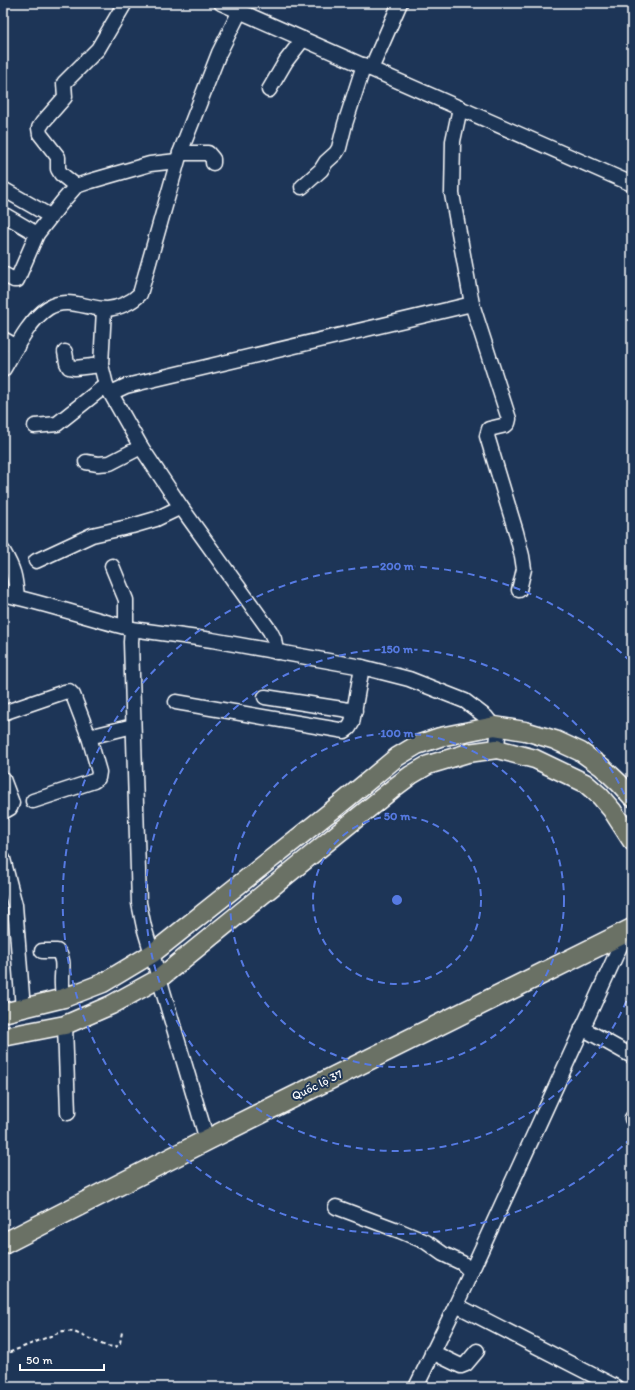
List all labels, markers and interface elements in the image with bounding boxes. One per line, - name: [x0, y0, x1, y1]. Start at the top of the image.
- text: 200 m: [380, 559, 415, 573]
- text: 150 m: [381, 642, 414, 656]
- text: 100 m: [380, 726, 414, 740]
- text: 50 m: [384, 809, 411, 823]
- centre of rings: [390, 893, 404, 907]
- street label: Quốc lộ 37: [289, 1067, 345, 1103]
- scale bar: [20, 1346, 104, 1372]
- text: 50 m: [26, 1353, 52, 1367]

